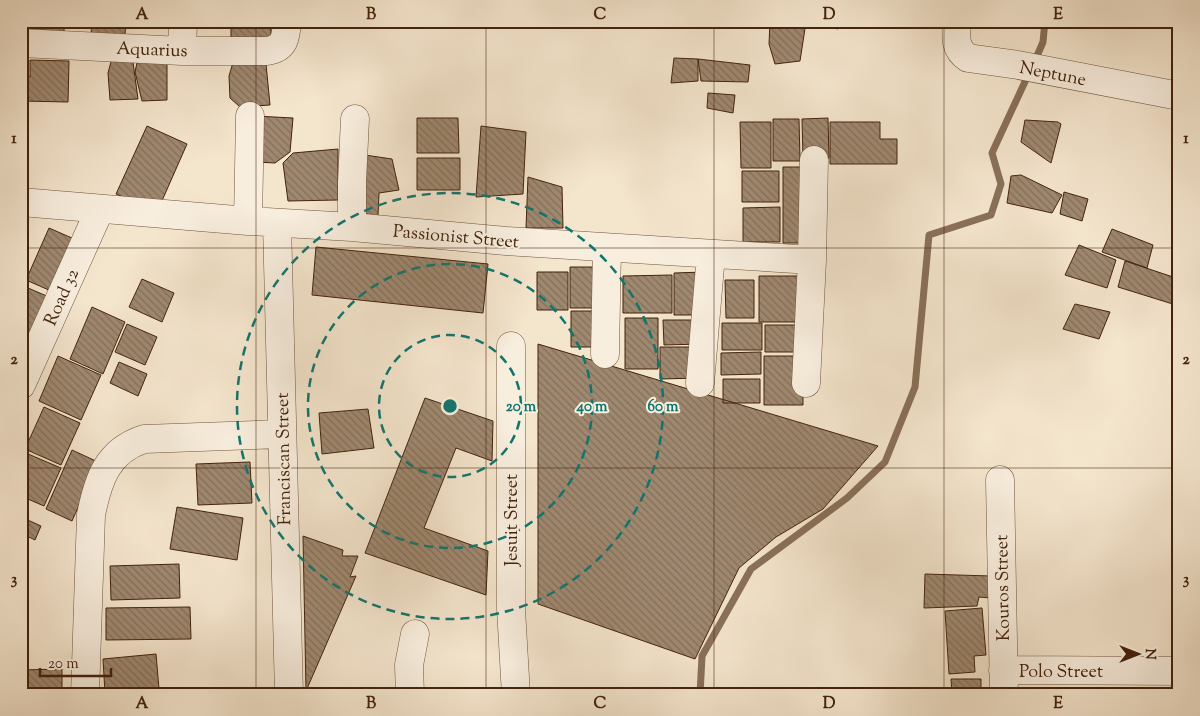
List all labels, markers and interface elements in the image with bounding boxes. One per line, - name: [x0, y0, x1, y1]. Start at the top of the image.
- text: A: [136, 4, 149, 27]
- text: B: [366, 4, 376, 27]
- text: C: [594, 4, 607, 27]
- text: D: [823, 4, 836, 27]
- text: E: [1053, 4, 1063, 27]
- street label: Aquarius: [116, 37, 188, 65]
- street label: Neptune: [1017, 56, 1088, 94]
- text: 1: [11, 128, 17, 151]
- text: 1: [1183, 128, 1189, 151]
- street label: Passionist Street: [392, 220, 520, 256]
- street label: Road 32: [39, 265, 87, 331]
- text: 2: [10, 349, 18, 372]
- text: 2: [1182, 349, 1190, 372]
- street label: Franciscan Street: [271, 392, 299, 526]
- centre of rings: [441, 397, 459, 415]
- text: 20 m: [506, 397, 537, 418]
- text: 40 m: [576, 397, 608, 418]
- text: 60 m: [648, 397, 679, 418]
- street label: Jesuit Street: [500, 474, 526, 567]
- street label: Kouros Street: [990, 535, 1018, 641]
- text: 3: [11, 569, 18, 592]
- text: 3: [1183, 569, 1190, 592]
- north arrow: [1112, 628, 1162, 678]
- scale bar: [40, 646, 111, 678]
- text: N: [1139, 648, 1159, 660]
- text: 20 m: [48, 654, 79, 675]
- street label: Polo Street: [1019, 660, 1103, 686]
- text: A: [136, 693, 149, 716]
- text: B: [366, 693, 376, 716]
- text: C: [594, 693, 607, 716]
- text: D: [823, 693, 836, 716]
- text: E: [1053, 693, 1063, 716]

